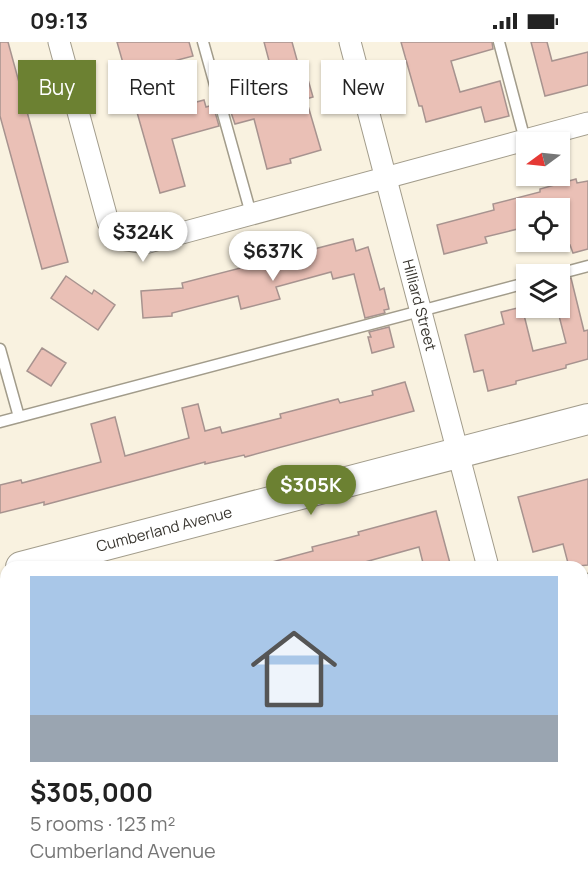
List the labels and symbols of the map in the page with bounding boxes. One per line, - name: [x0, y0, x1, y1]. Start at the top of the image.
- north arrow: [516, 132, 570, 186]
- pin: $324K: [101, 212, 185, 263]
- pin: $637K: [231, 231, 315, 282]
- street label: Hilliard Street: [398, 257, 442, 353]
- pin: $305K: [269, 465, 353, 516]
- street label: Cumberland Avenue: [94, 501, 234, 557]

